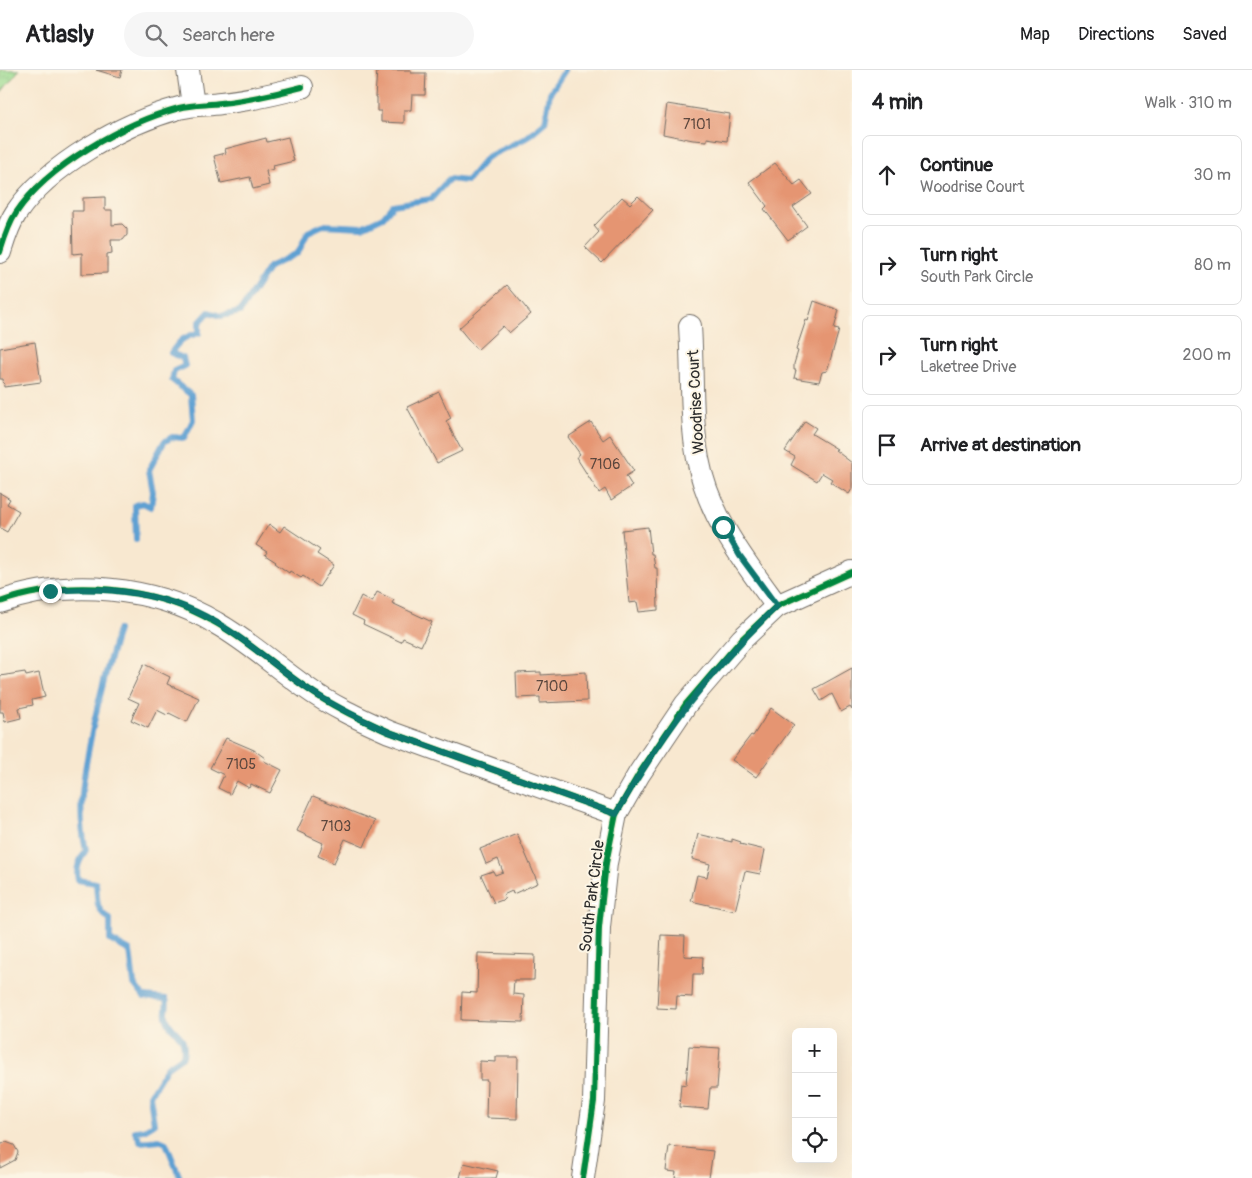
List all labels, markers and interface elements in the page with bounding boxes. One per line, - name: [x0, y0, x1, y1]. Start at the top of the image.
- search box: [124, 12, 474, 57]
- text: Atlasly: [25, 20, 94, 49]
- icon: search: [142, 21, 170, 49]
- text: Search here: [182, 23, 275, 47]
- text: Map: [1020, 23, 1050, 46]
- text: Directions: [1078, 23, 1154, 46]
- text: Saved: [1182, 23, 1227, 46]
- text: 4 min: [872, 89, 923, 116]
- text: Walk · 310 m: [1145, 93, 1232, 113]
- house number: 7101: [683, 116, 711, 133]
- text: Continue: [920, 153, 993, 177]
- icon: ahead: [873, 161, 901, 189]
- text: 30 m: [1193, 165, 1231, 185]
- text: Woodrise Court: [920, 177, 1024, 197]
- text: Turn right: [920, 243, 998, 267]
- icon: right: [873, 251, 901, 279]
- text: 80 m: [1194, 255, 1231, 275]
- text: South Park Circle: [920, 267, 1033, 287]
- text: Turn right: [920, 333, 998, 357]
- icon: right: [873, 341, 901, 369]
- text: 200 m: [1183, 345, 1231, 365]
- street label: Woodrise Court: [683, 349, 709, 455]
- text: Laketree Drive: [920, 357, 1016, 377]
- icon: arrive: [873, 431, 901, 459]
- text: Arrive at destination: [920, 433, 1081, 457]
- house number: 7106: [590, 456, 620, 473]
- route start: [712, 516, 735, 539]
- route end: [39, 580, 62, 603]
- house number: 7100: [536, 678, 568, 695]
- house number: 7105: [226, 756, 256, 773]
- house number: 7103: [321, 818, 351, 835]
- street label: South Park Circle: [575, 839, 609, 953]
- map controls: [792, 1028, 837, 1163]
- button: +: [792, 1028, 837, 1073]
- button: −: [792, 1073, 837, 1118]
- button: locate: [792, 1118, 837, 1163]

